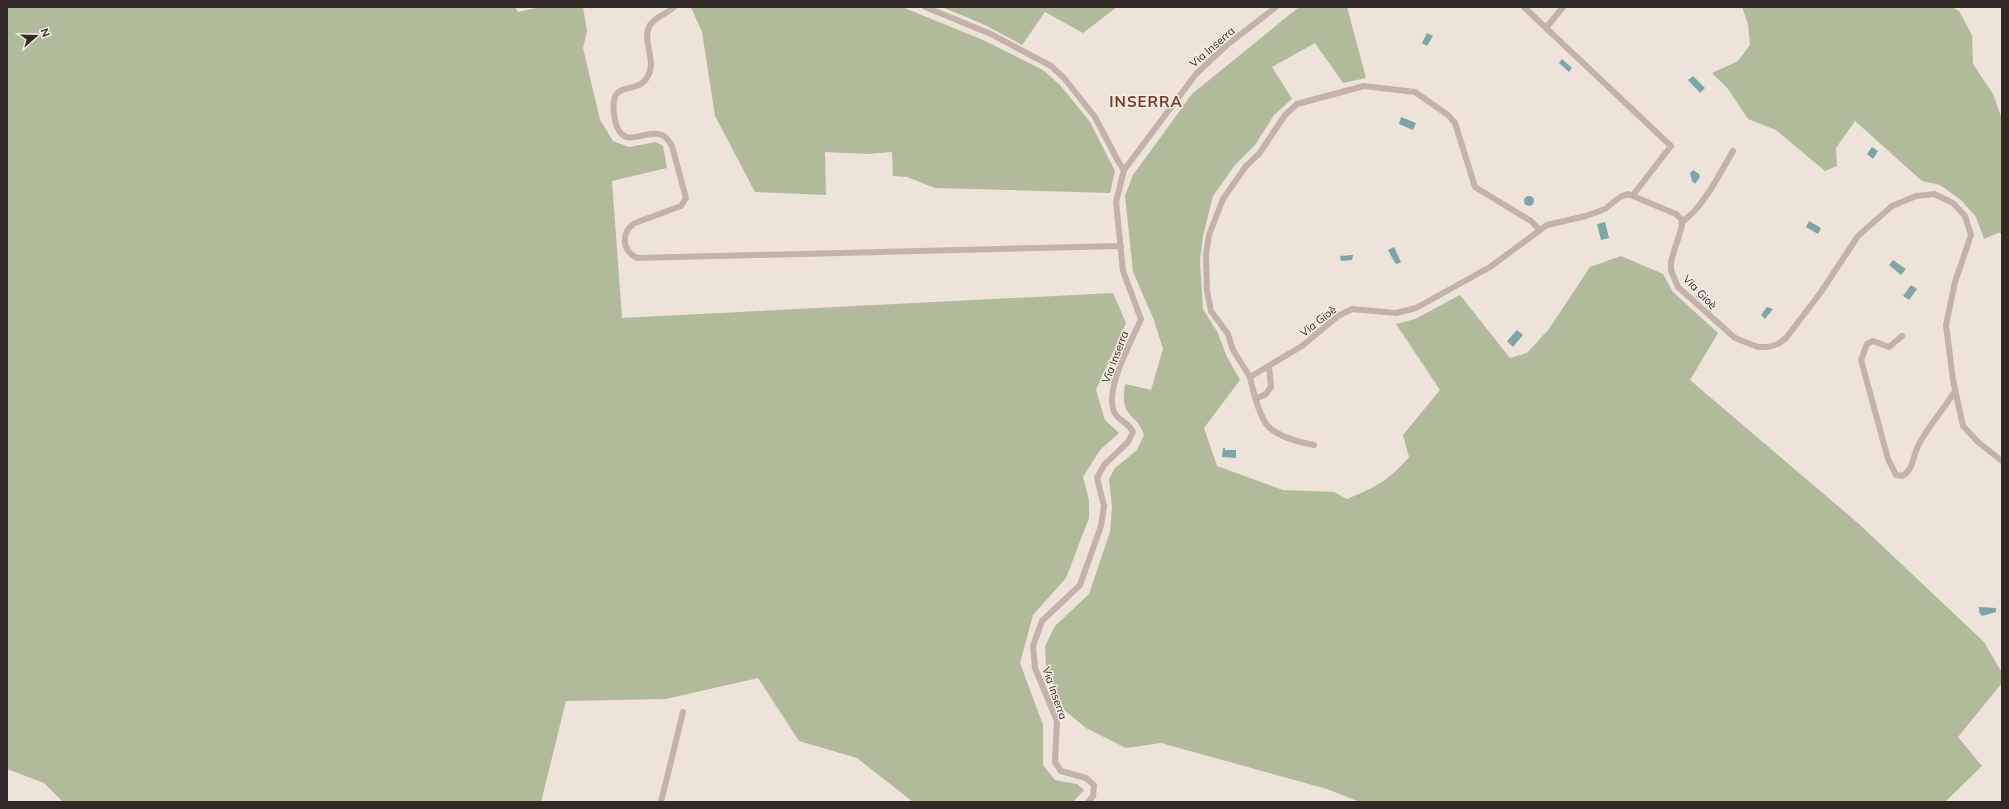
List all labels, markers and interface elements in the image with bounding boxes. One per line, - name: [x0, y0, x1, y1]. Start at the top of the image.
- north arrow: [16, 16, 56, 56]
- street label: Via Inserra: [1187, 24, 1237, 70]
- text: N: [37, 26, 53, 39]
- district label: INSERRA: [1109, 92, 1183, 111]
- street label: Via Gioè: [1680, 272, 1720, 312]
- street label: Via Gioè: [1297, 302, 1339, 340]
- street label: Via Inserra: [1099, 329, 1131, 385]
- street label: Via Inserra: [1039, 665, 1071, 721]

